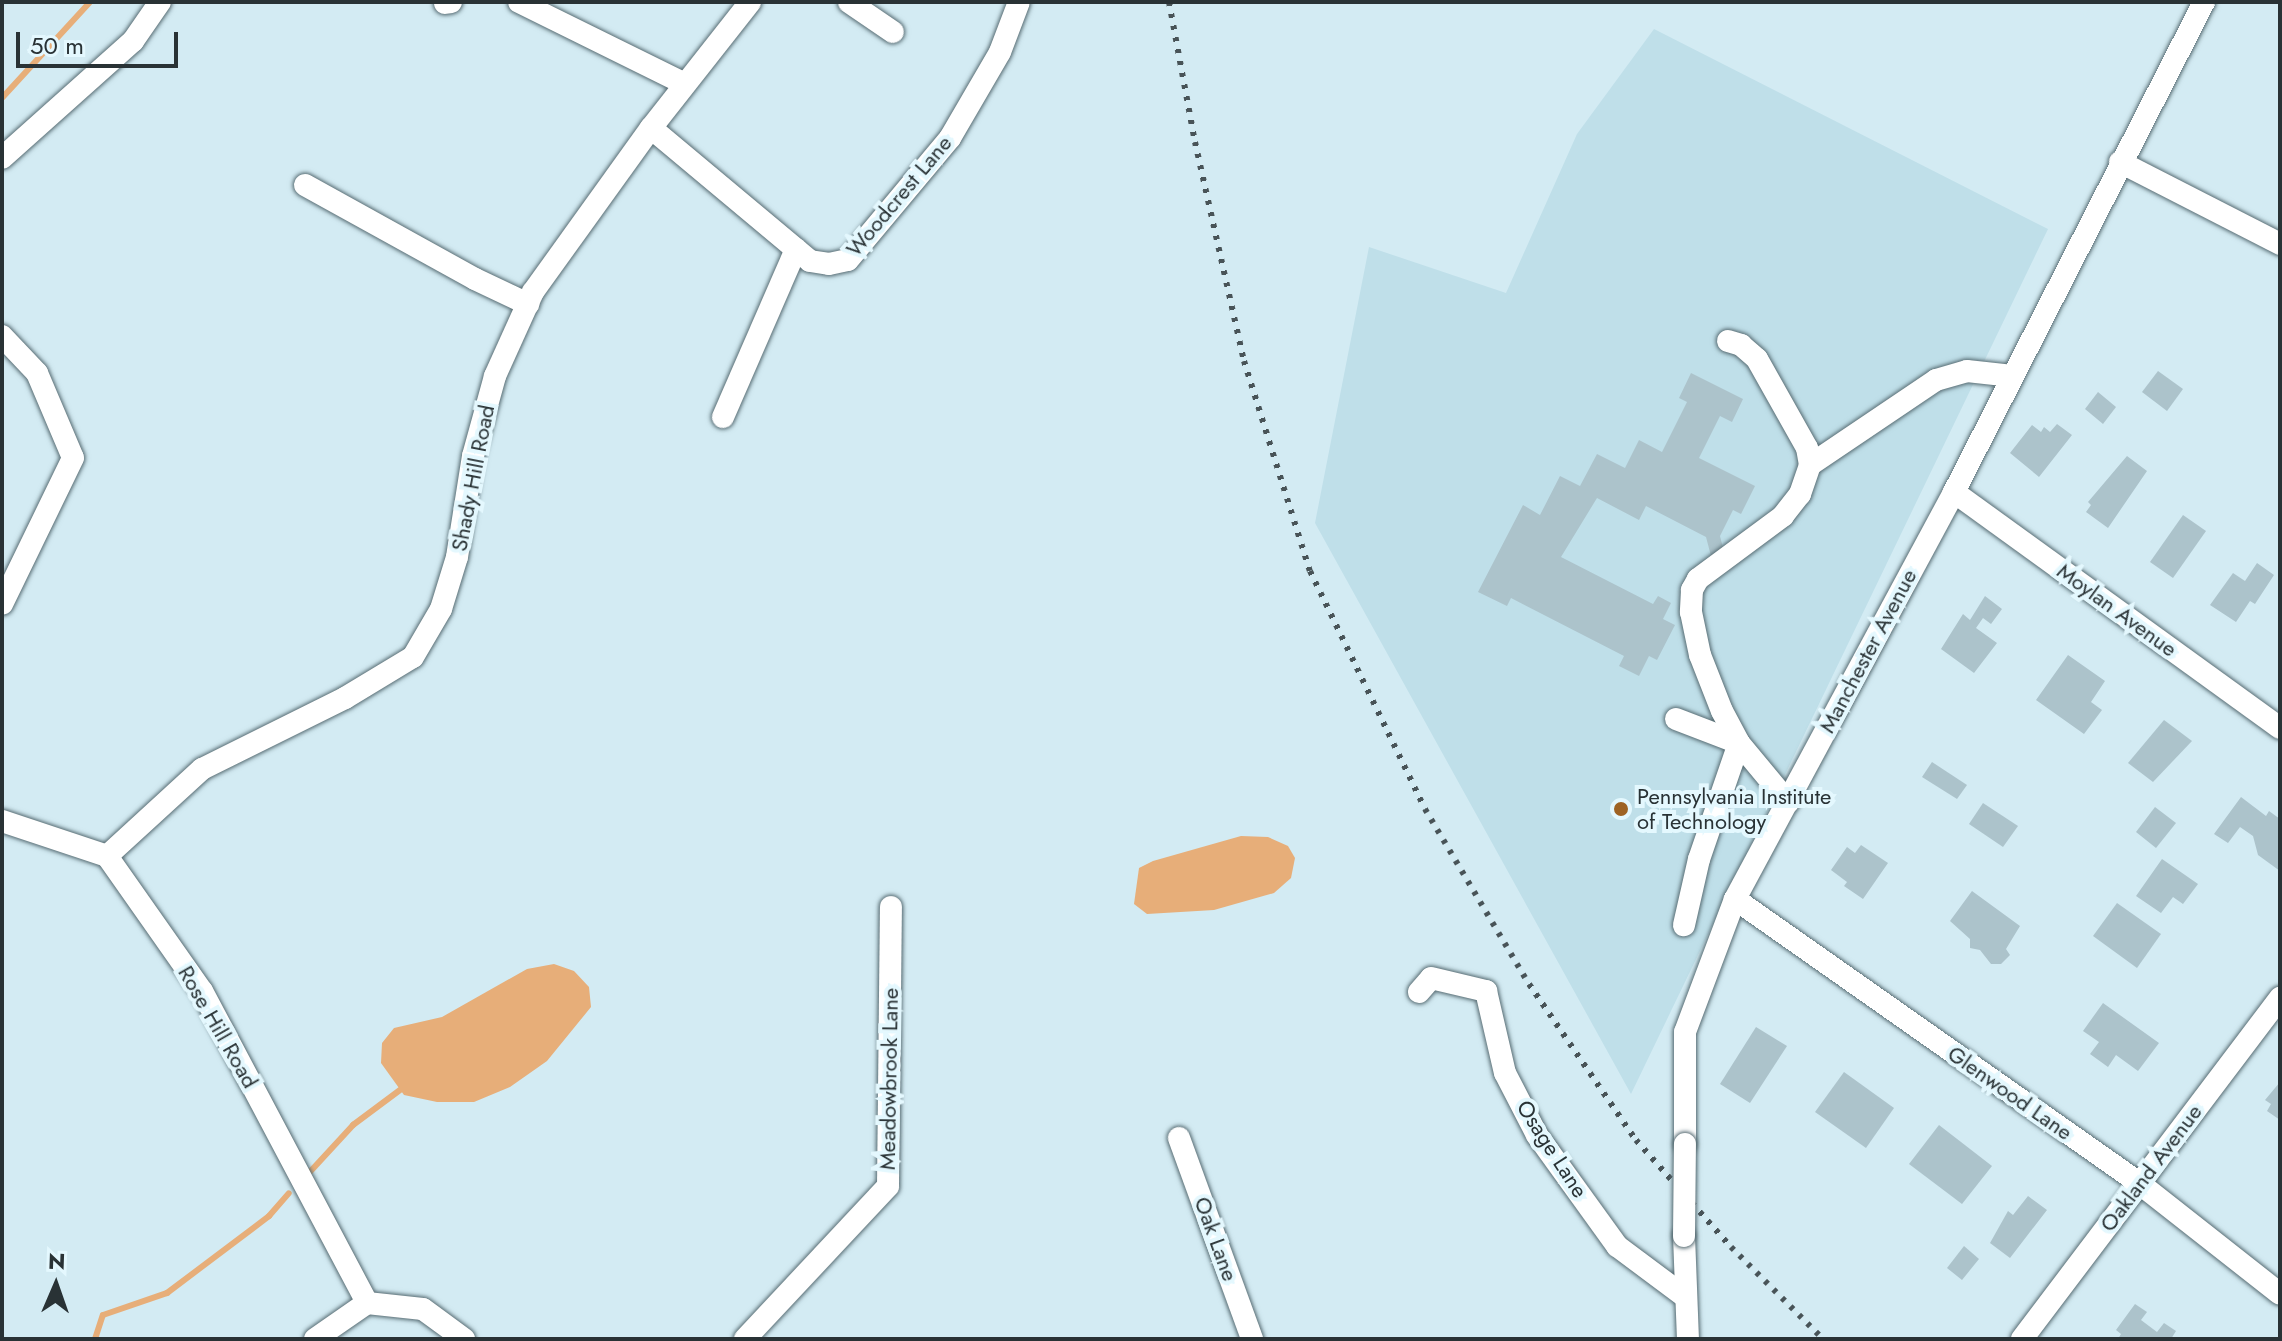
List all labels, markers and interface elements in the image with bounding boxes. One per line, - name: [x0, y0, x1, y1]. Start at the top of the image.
- scale bar: [20, 16, 182, 66]
- text: 50 m: [30, 28, 84, 63]
- street label: Woodcrest Lane: [841, 130, 957, 262]
- street label: Shady Hill Road: [446, 403, 500, 553]
- street label: Moylan Avenue: [2052, 558, 2182, 662]
- street label: Manchester Avenue: [1814, 565, 1922, 737]
- place label: Pennsylvania Institute of Technology: [1637, 783, 1831, 834]
- marker: Pennsylvania Institute of Technology: [1612, 800, 1630, 818]
- street label: Rose Hill Road: [172, 961, 264, 1093]
- street label: Meadowbrook Lane: [874, 988, 904, 1170]
- street label: Glenwood Lane: [1943, 1040, 2077, 1146]
- street label: Osage Lane: [1511, 1095, 1593, 1203]
- street label: Oakland Avenue: [2095, 1099, 2207, 1237]
- street label: Oak Lane: [1189, 1193, 1243, 1285]
- north arrow: [16, 1245, 96, 1325]
- text: N: [48, 1245, 66, 1277]

